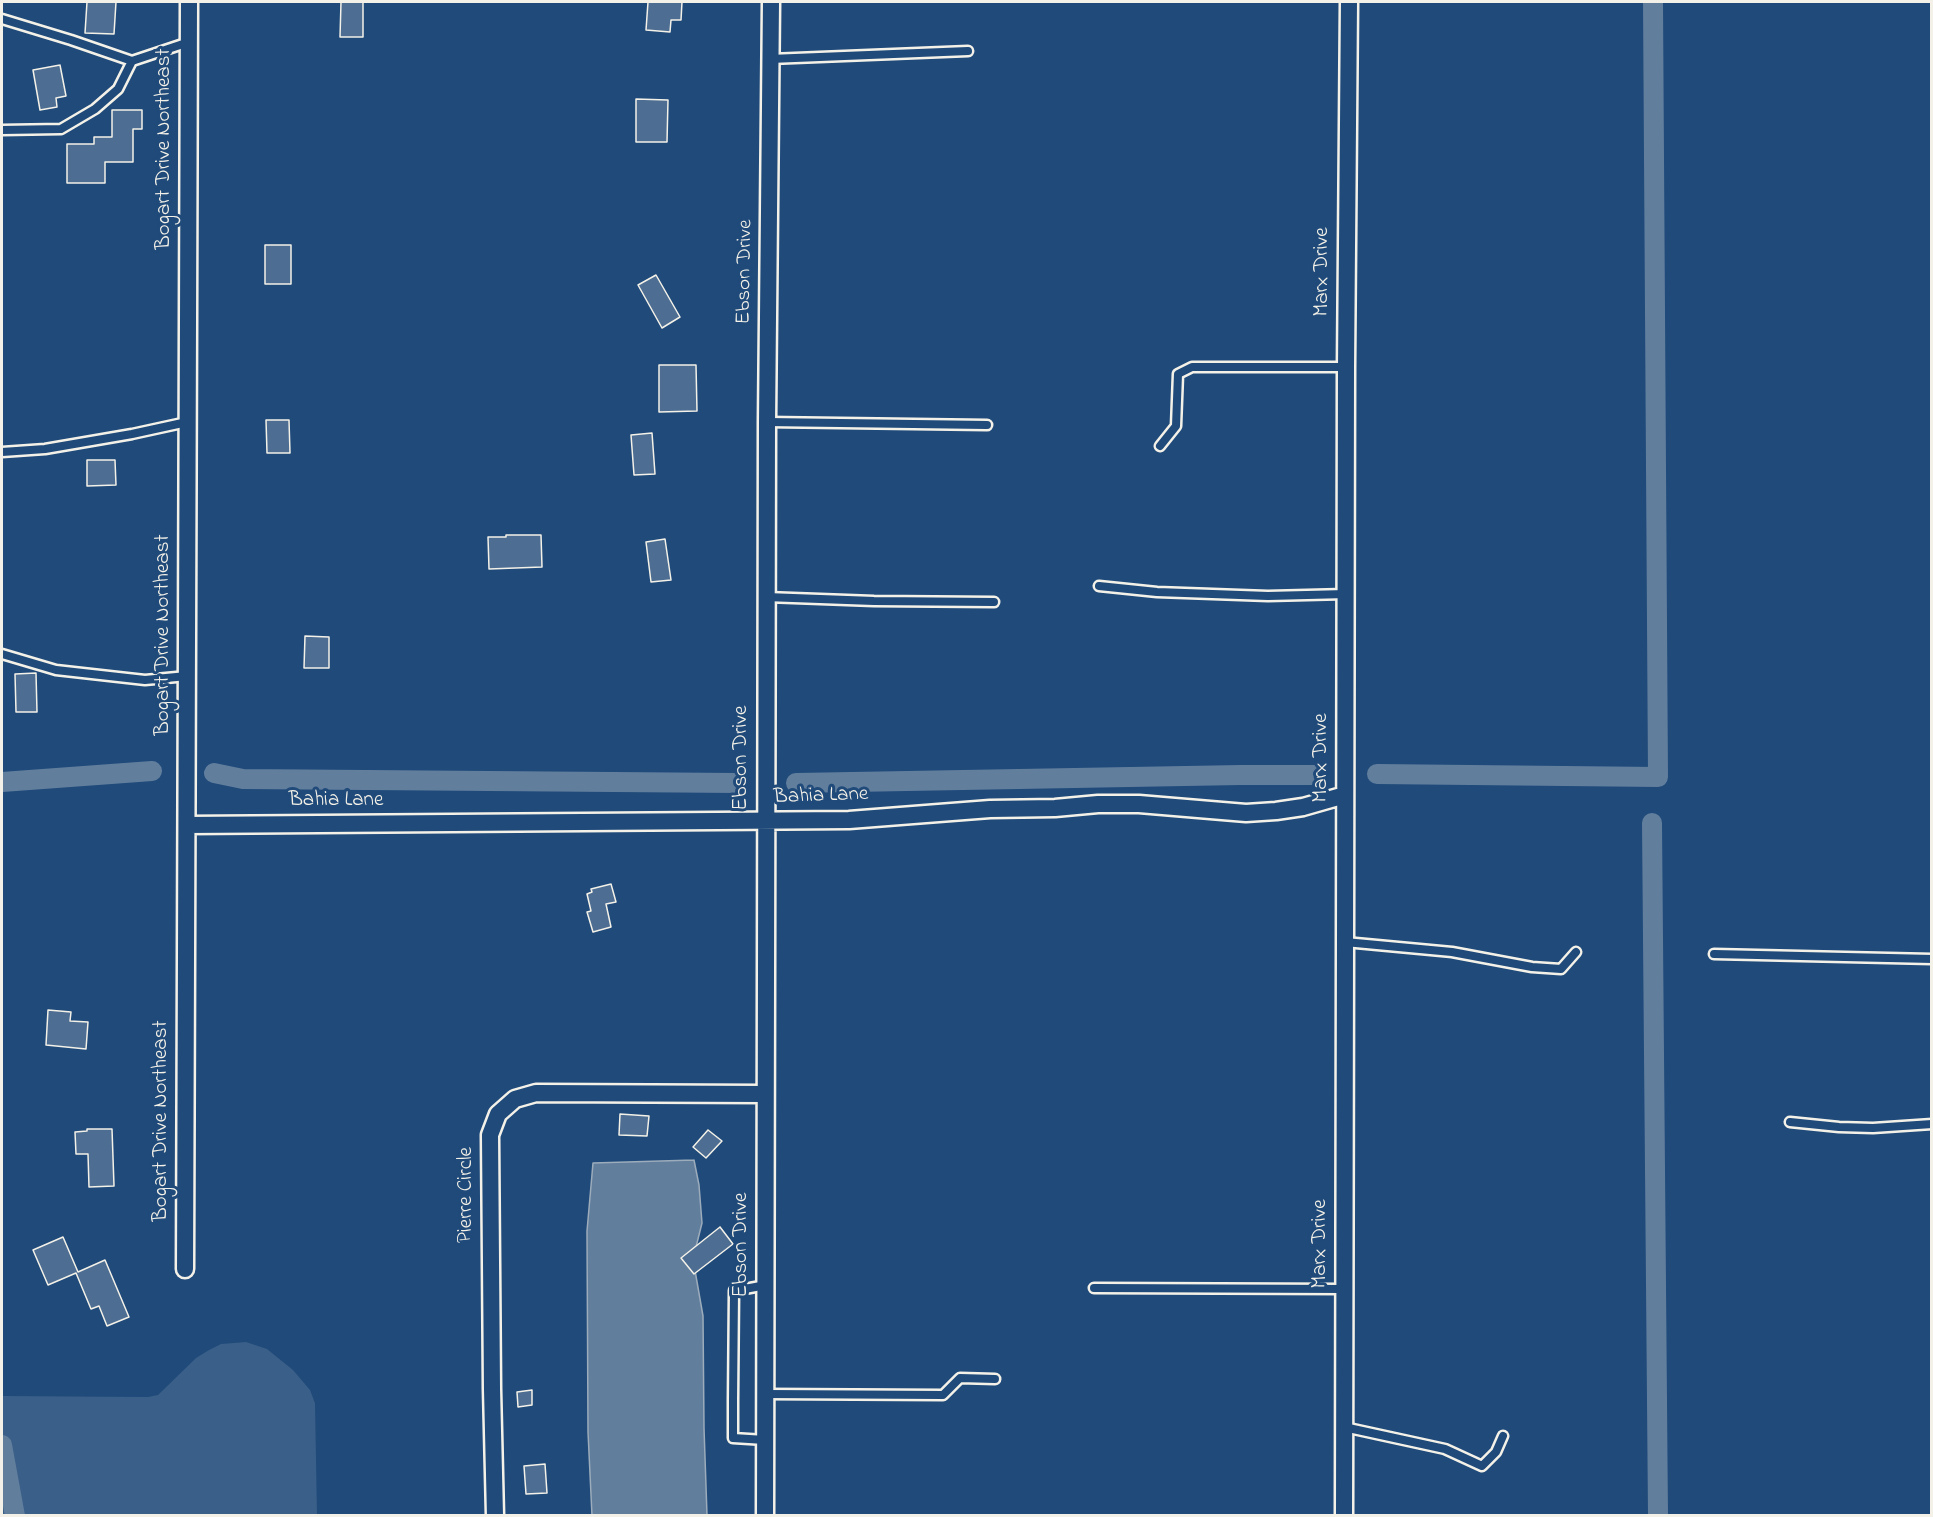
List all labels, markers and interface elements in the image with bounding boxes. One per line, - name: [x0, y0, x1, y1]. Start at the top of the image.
- street label: Bogart Drive Northeast: [153, 49, 179, 249]
- street label: Ebson Drive: [732, 219, 760, 325]
- street label: Marx Drive: [1311, 227, 1337, 317]
- street label: Bogart Drive Northeast: [152, 535, 178, 735]
- street label: Ebson Drive: [730, 706, 756, 810]
- street label: Marx Drive: [1310, 713, 1336, 803]
- street label: Bahia Lane: [773, 783, 869, 811]
- street label: Bahia Lane: [289, 789, 383, 815]
- street label: Bogart Drive Northeast: [150, 1021, 176, 1221]
- street label: Pierre Circle: [455, 1147, 481, 1243]
- street label: Ebson Drive: [730, 1193, 756, 1297]
- street label: Marx Drive: [1309, 1199, 1335, 1289]

